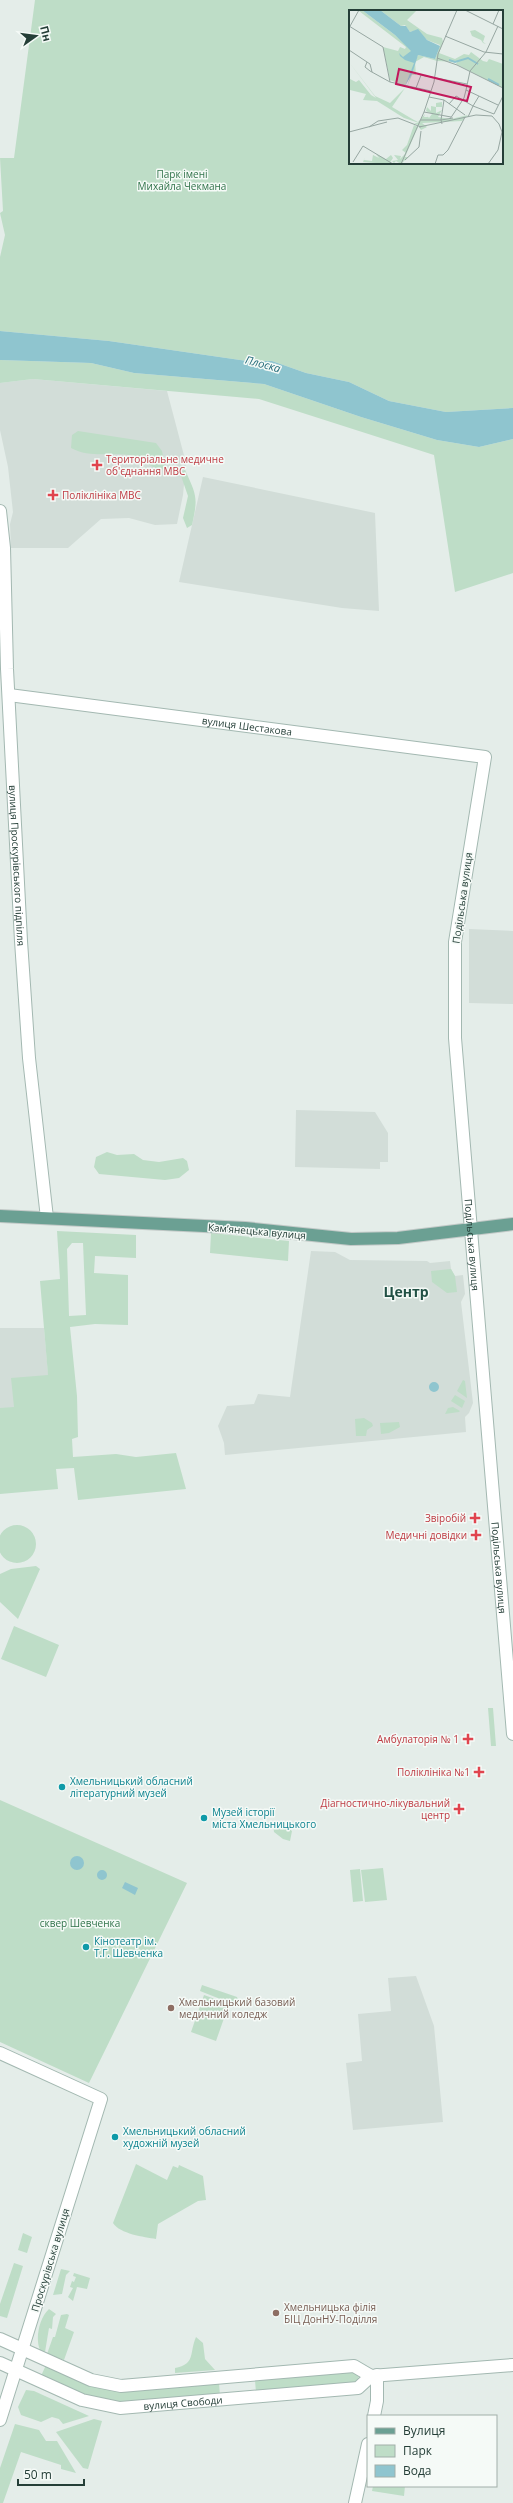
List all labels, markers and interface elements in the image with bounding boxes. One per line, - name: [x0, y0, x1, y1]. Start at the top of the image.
- inset map: [349, 10, 503, 164]
- north arrow: [16, 16, 56, 56]
- text: Пн: [37, 24, 55, 43]
- park label: Парк імені Михайла Чекмана: [138, 167, 226, 193]
- water label: Плоска: [244, 352, 282, 375]
- place label: Територіальне медичне об'єднання МВС: [106, 452, 224, 478]
- marker: Територіальне медичне об'єднання МВС: [91, 459, 103, 471]
- place label: Поліклініка МВС: [62, 488, 141, 502]
- marker: Поліклініка МВС: [47, 489, 59, 501]
- street label: вулиця Шестакова: [201, 713, 293, 739]
- street label: вулиця Проскурівського підпілля: [6, 785, 28, 946]
- street label: Подільська вулиця: [449, 852, 475, 944]
- street label: Подільська вулиця: [461, 1198, 483, 1291]
- street label: Камʼянецька вулиця: [207, 1220, 307, 1242]
- district label: Центр: [383, 1282, 429, 1301]
- place label: Звіробій: [425, 1511, 466, 1525]
- marker: Звіробій: [469, 1512, 481, 1524]
- street label: Подільська вулиця: [488, 1521, 510, 1614]
- place label: Медичні довідки: [385, 1528, 467, 1542]
- marker: Медичні довідки: [470, 1529, 482, 1541]
- place label: Амбулаторія № 1: [377, 1732, 459, 1746]
- marker: Амбулаторія № 1: [462, 1733, 474, 1745]
- place label: Поліклініка №1: [397, 1765, 470, 1779]
- marker: Поліклініка №1: [473, 1766, 485, 1778]
- place label: Хмельницький обласний літературний музей: [70, 1774, 193, 1800]
- marker: Хмельницький обласний літературний музей: [57, 1782, 67, 1792]
- place label: Діагностично-лікувальний центр: [321, 1796, 450, 1822]
- marker: Діагностично-лікувальний центр: [453, 1803, 465, 1815]
- place label: Музей історії міста Хмельницького: [212, 1805, 316, 1831]
- marker: Музей історії міста Хмельницького: [199, 1813, 209, 1823]
- park label: сквер Шевченка: [40, 1916, 120, 1930]
- place label: Кінотеатр ім. Т.Г. Шевченка: [94, 1934, 163, 1960]
- marker: Кінотеатр ім. Т.Г. Шевченка: [81, 1942, 91, 1952]
- place label: Хмельницький базовий медичний коледж: [179, 1995, 295, 2021]
- marker: Хмельницький базовий медичний коледж: [166, 2003, 176, 2013]
- place label: Хмельницький обласний художній музей: [123, 2124, 246, 2150]
- marker: Хмельницький обласний художній музей: [110, 2132, 120, 2142]
- street label: Проскурівська вулиця: [28, 2207, 72, 2313]
- place label: Хмельницька філія БІЦ ДонНУ-Поділля: [284, 2300, 377, 2326]
- marker: Хмельницька філія БІЦ ДонНУ-Поділля: [271, 2308, 281, 2318]
- street label: вулиця Свободи: [143, 2392, 223, 2413]
- legend: [367, 2415, 497, 2487]
- text: Вулиця: [403, 2422, 445, 2439]
- text: Парк: [403, 2442, 433, 2459]
- scale bar: [18, 2461, 84, 2487]
- text: Вода: [403, 2462, 432, 2479]
- text: 50 m: [24, 2466, 52, 2483]

